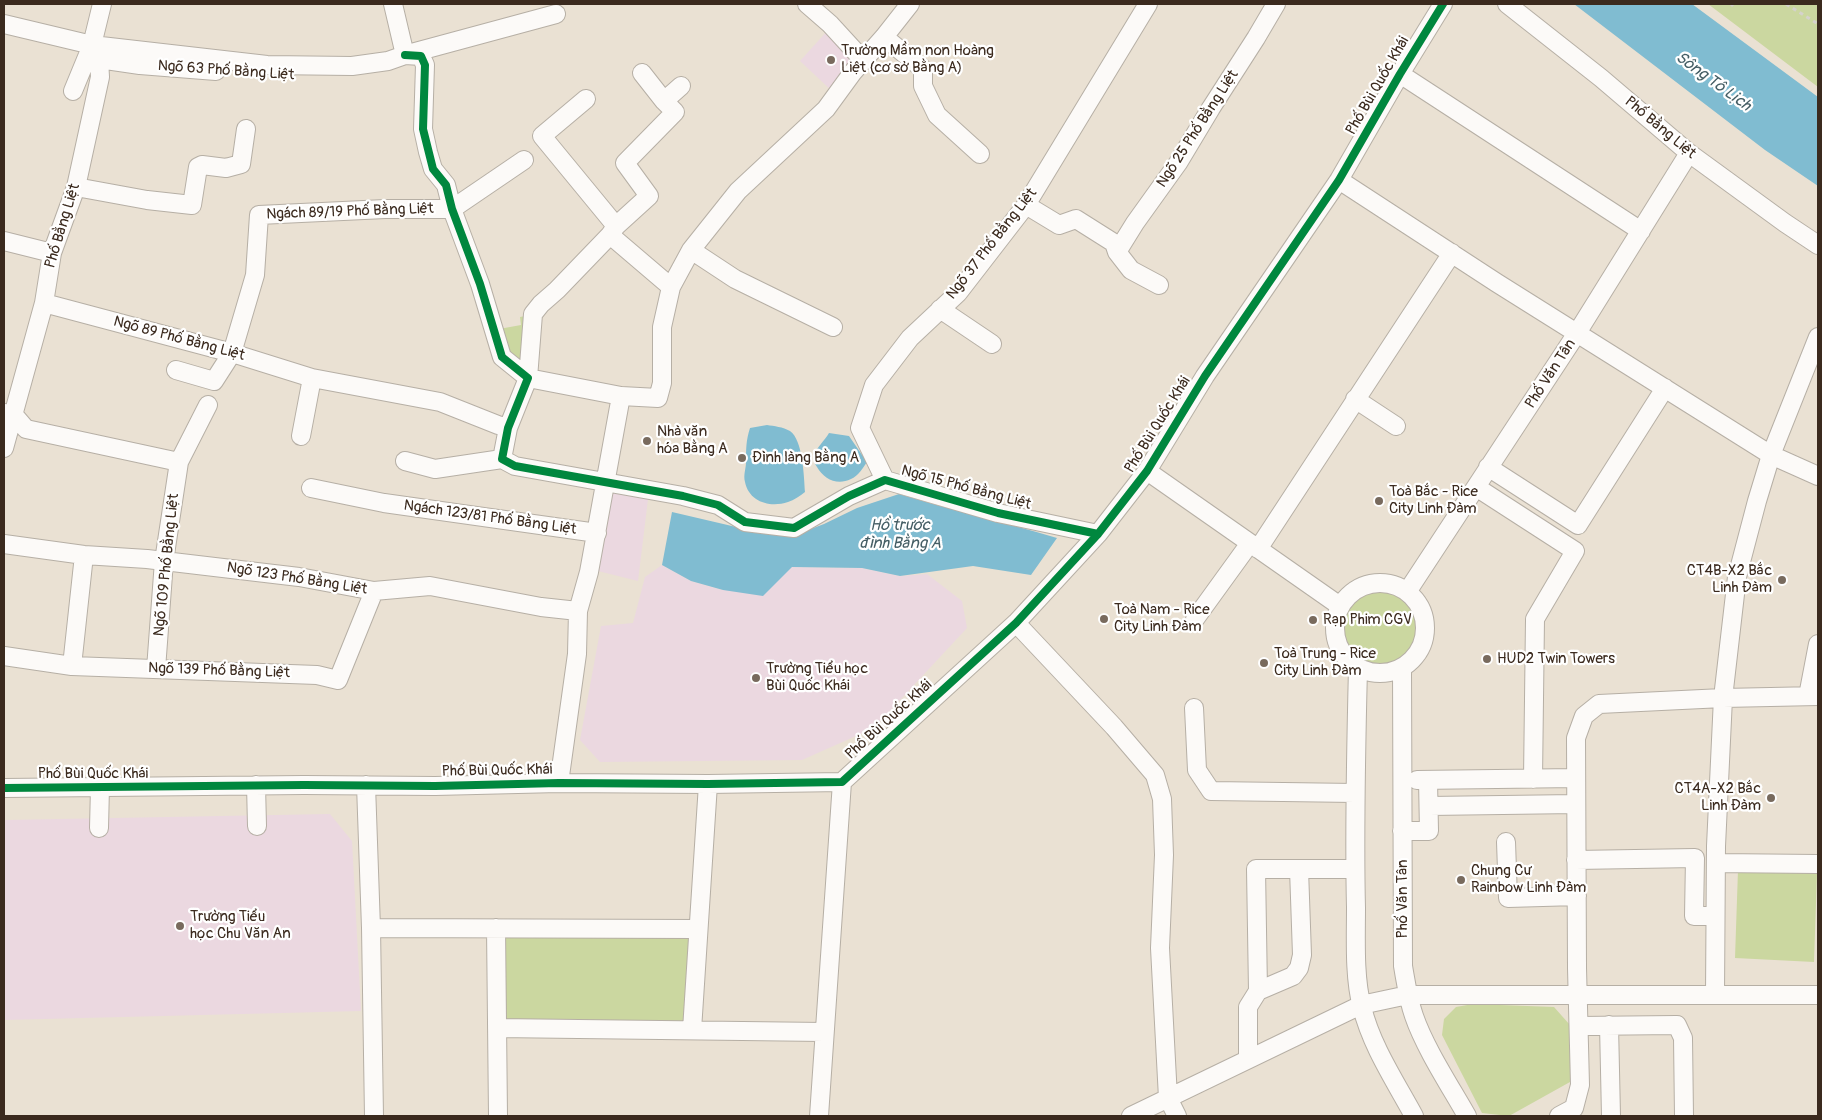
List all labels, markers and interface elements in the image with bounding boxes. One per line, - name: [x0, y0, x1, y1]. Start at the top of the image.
- street label: Phố Bùi Quốc Khái: [1343, 34, 1413, 138]
- place label: Trường Mầm non Hoàng Liệt (cơ sở Bằng A): [841, 42, 994, 77]
- water label: Sông Tô Lịch: [1672, 48, 1754, 116]
- marker: Trường Mầm non Hoàng Liệt (cơ sở Bằng A): [825, 54, 837, 66]
- street label: Ngõ 63 Phố Bằng Liệt: [157, 57, 295, 85]
- street label: Ngõ 25 Phố Bằng Liệt: [1153, 67, 1243, 191]
- street label: Phố Bằng Liệt: [1621, 93, 1699, 163]
- street label: Phố Bằng Liệt: [42, 182, 84, 270]
- street label: Ngõ 37 Phố Bằng Liệt: [943, 185, 1041, 303]
- street label: Ngách 89/19 Phố Bằng Liệt: [266, 200, 434, 224]
- street label: Ngõ 89 Phố Bằng Liệt: [111, 313, 247, 365]
- street label: Phố Văn Tân: [1522, 336, 1580, 412]
- street label: Phố Bùi Quốc Khái: [1121, 373, 1195, 477]
- place label: Nhà văn hóa Bằng A: [657, 423, 728, 458]
- marker: Nhà văn hóa Bằng A: [641, 435, 653, 447]
- place label: Đình làng Bằng A: [752, 449, 859, 467]
- marker: Đình làng Bằng A: [736, 452, 748, 464]
- street label: Ngõ 15 Phố Bằng Liệt: [899, 462, 1033, 514]
- place label: Toà Bắc - Rice City Linh Đàm: [1389, 483, 1478, 518]
- street label: Ngõ 109 Phố Bằng Liệt: [151, 493, 183, 637]
- marker: Toà Bắc - Rice City Linh Đàm: [1373, 495, 1385, 507]
- street label: Ngách 123/81 Phố Bằng Liệt: [402, 497, 578, 539]
- water label: Hồ trước đình Bằng A: [859, 516, 941, 554]
- street label: Ngõ 123 Phố Bằng Liệt: [225, 559, 369, 599]
- place label: CT4B-X2 Bắc Linh Đàm: [1687, 562, 1772, 597]
- marker: CT4B-X2 Bắc Linh Đàm: [1776, 574, 1788, 586]
- place label: Toà Nam - Rice City Linh Đàm: [1114, 601, 1210, 636]
- place label: Rạp Phim CGV: [1323, 611, 1412, 629]
- marker: Toà Nam - Rice City Linh Đàm: [1098, 613, 1110, 625]
- marker: Rạp Phim CGV: [1307, 614, 1319, 626]
- place label: Toà Trung - Rice City Linh Đàm: [1274, 645, 1376, 680]
- place label: HUD2 Twin Towers: [1497, 650, 1615, 668]
- marker: HUD2 Twin Towers: [1481, 653, 1493, 665]
- marker: Toà Trung - Rice City Linh Đàm: [1258, 657, 1270, 669]
- street label: Ngõ 139 Phố Bằng Liệt: [148, 660, 290, 682]
- place label: Trường Tiểu học Bùi Quốc Khái: [766, 660, 868, 695]
- marker: Trường Tiểu học Bùi Quốc Khái: [750, 672, 762, 684]
- street label: Phố Bùi Quốc Khái: [842, 676, 936, 764]
- street label: Phố Bùi Quốc Khái: [442, 761, 552, 781]
- street label: Phố Bùi Quốc Khái: [38, 765, 148, 783]
- place label: CT4A-X2 Bắc Linh Đàm: [1675, 780, 1761, 815]
- marker: CT4A-X2 Bắc Linh Đàm: [1765, 792, 1777, 804]
- street label: Phố Văn Tân: [1394, 859, 1412, 939]
- place label: Chung Cư Rainbow Linh Đàm: [1471, 862, 1586, 897]
- marker: Chung Cư Rainbow Linh Đàm: [1455, 874, 1467, 886]
- place label: Trường Tiểu học Chu Văn An: [190, 908, 291, 943]
- marker: Trường Tiểu học Chu Văn An: [174, 920, 186, 932]

